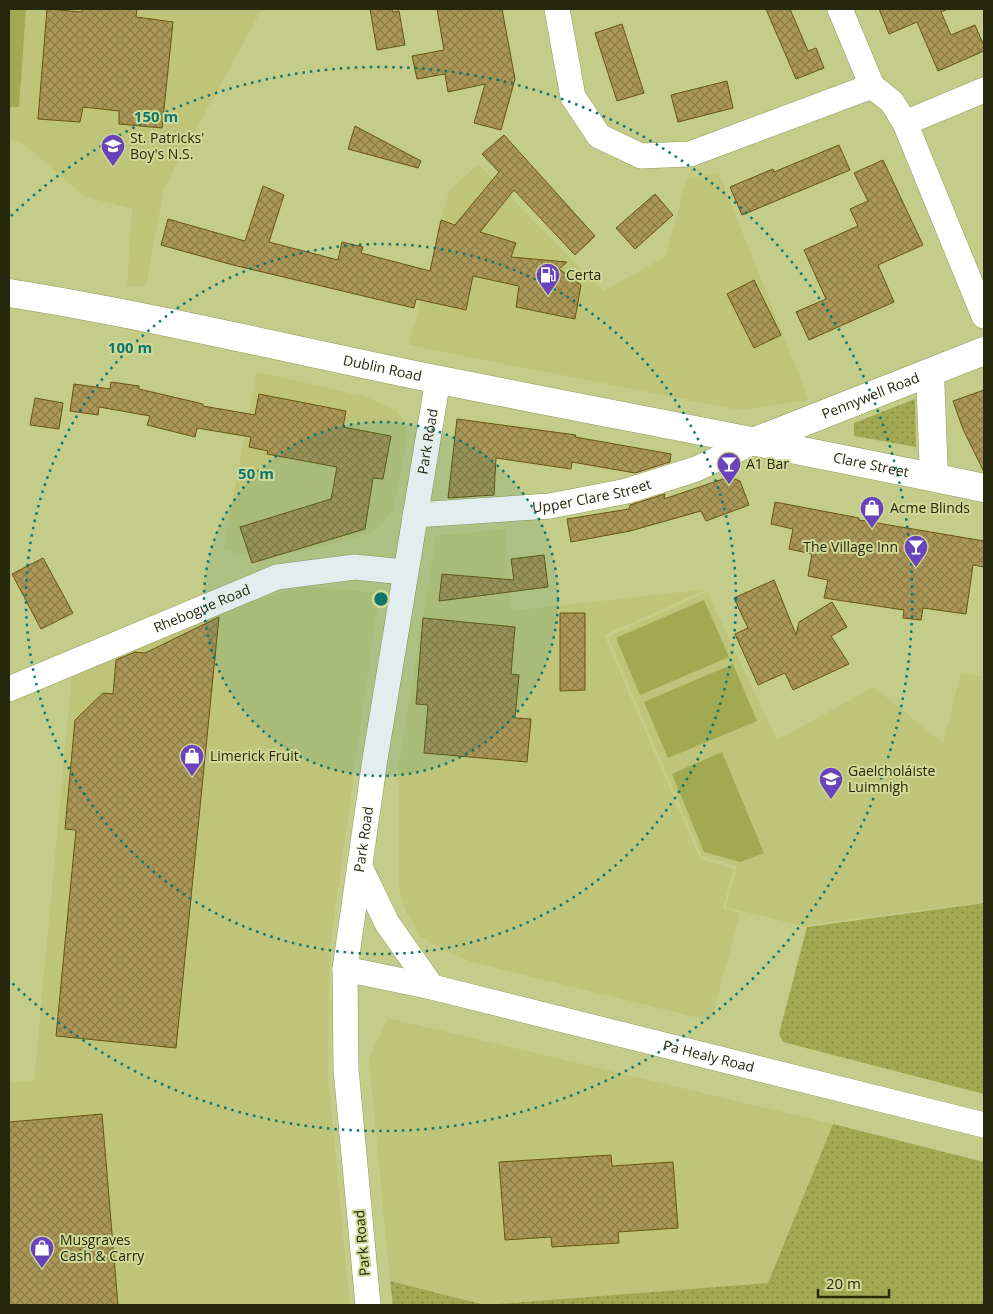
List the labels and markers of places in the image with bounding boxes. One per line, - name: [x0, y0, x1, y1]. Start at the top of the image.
- place label: St. Patricks' Boy's N.S.: [130, 128, 204, 163]
- school or university icon: St. Patricks' Boy's N.S.: [100, 133, 126, 167]
- fuel station icon: Certa: [535, 262, 561, 296]
- place label: Certa: [566, 265, 601, 284]
- bar icon: A1 Bar: [716, 451, 742, 485]
- place label: A1 Bar: [746, 454, 789, 473]
- shop icon: Acme Blinds: [859, 495, 885, 529]
- place label: Acme Blinds: [890, 498, 970, 517]
- bar icon: The Village Inn: [903, 534, 929, 568]
- place label: The Village Inn: [803, 537, 898, 556]
- centre of rings: [372, 590, 390, 608]
- shop icon: Limerick Fruit: [179, 743, 205, 777]
- place label: Limerick Fruit: [210, 746, 299, 765]
- place label: Gaelcholáiste Luimnigh: [848, 761, 936, 796]
- school or university icon: Gaelcholáiste Luimnigh: [818, 766, 844, 800]
- place label: Musgraves Cash & Carry: [60, 1230, 145, 1265]
- shop icon: Musgraves Cash & Carry: [29, 1235, 55, 1269]

